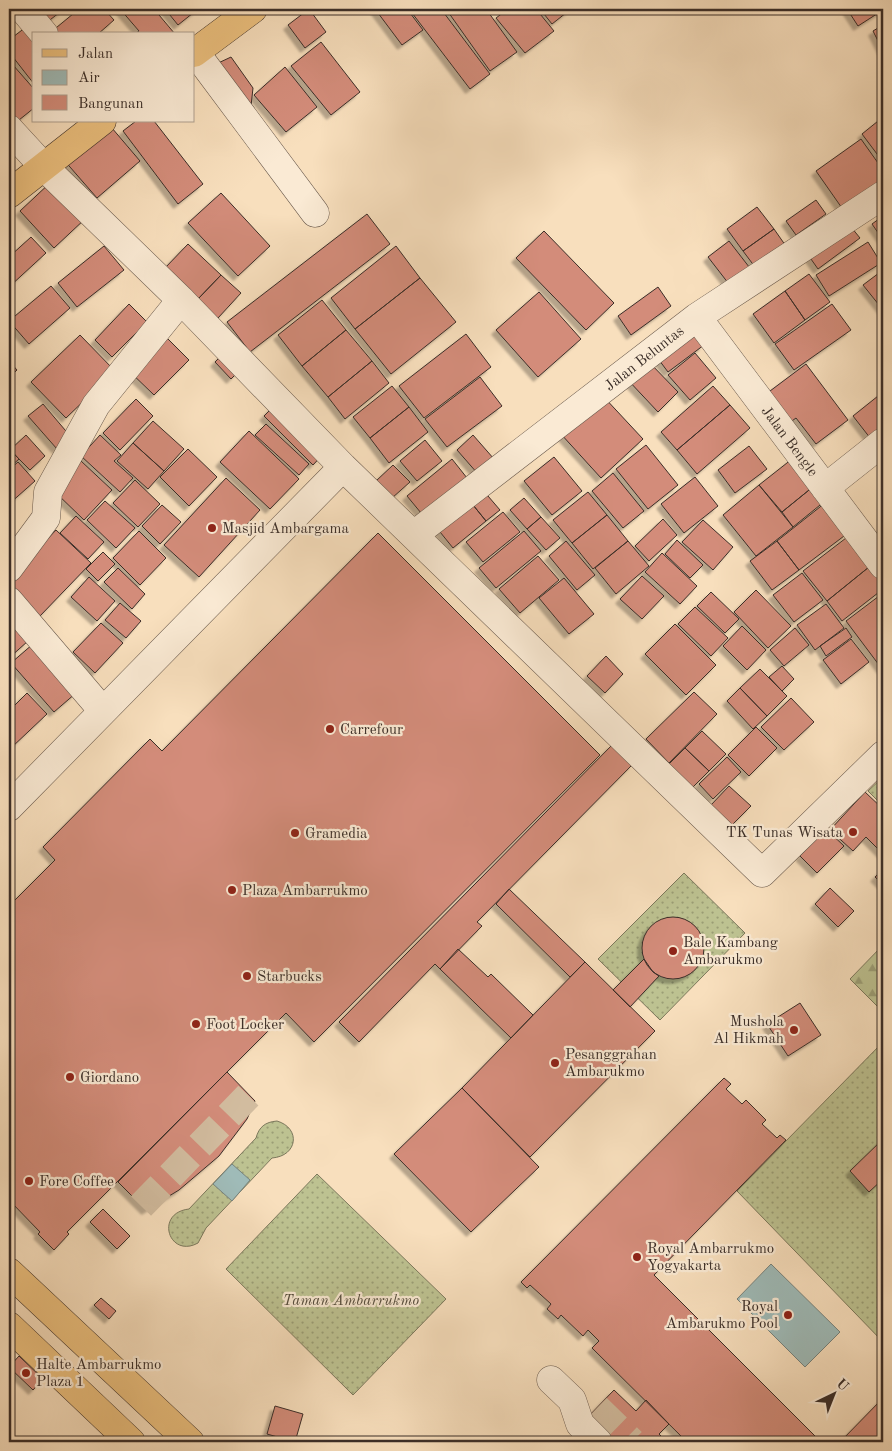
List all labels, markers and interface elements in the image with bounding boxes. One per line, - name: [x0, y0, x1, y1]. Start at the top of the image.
- legend: [32, 32, 195, 122]
- text: Jalan: [78, 47, 113, 62]
- text: Air: [78, 71, 100, 86]
- text: Bangunan: [78, 97, 144, 112]
- street label: Jalan Beluntas: [603, 324, 687, 395]
- street label: Jalan Bengle: [758, 404, 820, 480]
- marker: Masjid Ambargama: [206, 522, 218, 534]
- place label: Masjid Ambargama: [222, 522, 349, 537]
- marker: Carrefour: [324, 723, 336, 735]
- place label: Carrefour: [340, 723, 403, 738]
- place label: TK Tunas Wisata: [726, 826, 844, 841]
- marker: TK Tunas Wisata: [847, 826, 859, 838]
- marker: Gramedia: [289, 827, 301, 839]
- place label: Gramedia: [305, 827, 368, 842]
- marker: Plaza Ambarrukmo: [226, 884, 238, 896]
- place label: Plaza Ambarrukmo: [242, 884, 368, 899]
- place label: Bale Kambang Ambarukmo: [683, 936, 778, 968]
- marker: Bale Kambang Ambarukmo: [667, 945, 679, 957]
- marker: Starbucks: [241, 970, 253, 982]
- place label: Starbucks: [257, 970, 322, 985]
- place label: Mushola Al Hikmah: [713, 1015, 785, 1047]
- marker: Foot Locker: [190, 1018, 202, 1030]
- place label: Foot Locker: [206, 1018, 284, 1033]
- marker: Mushola Al Hikmah: [788, 1024, 800, 1036]
- place label: Pesanggrahan Ambarukmo: [565, 1048, 657, 1080]
- marker: Pesanggrahan Ambarukmo: [549, 1057, 561, 1069]
- marker: Giordano: [64, 1071, 76, 1083]
- place label: Giordano: [80, 1071, 139, 1086]
- marker: Fore Coffee: [23, 1175, 35, 1187]
- place label: Fore Coffee: [39, 1175, 114, 1190]
- place label: Royal Ambarrukmo Yogyakarta: [647, 1242, 774, 1274]
- marker: Royal Ambarrukmo Yogyakarta: [631, 1251, 643, 1263]
- park label: Taman Ambarrukmo: [283, 1294, 419, 1309]
- place label: Royal Ambarukmo Pool: [666, 1300, 778, 1332]
- marker: Royal Ambarukmo Pool: [782, 1309, 794, 1321]
- place label: Halte Ambarrukmo Plaza 1: [36, 1358, 162, 1390]
- marker: Halte Ambarrukmo Plaza 1: [20, 1367, 32, 1379]
- north arrow: [810, 1368, 860, 1418]
- text: U: [833, 1376, 851, 1394]

